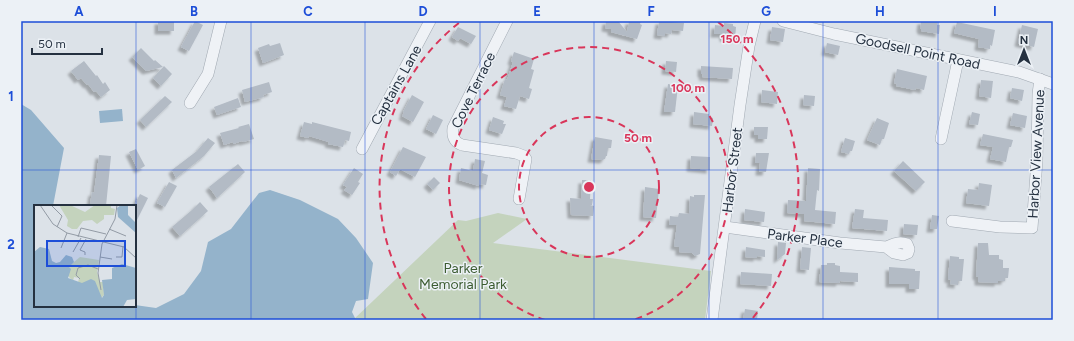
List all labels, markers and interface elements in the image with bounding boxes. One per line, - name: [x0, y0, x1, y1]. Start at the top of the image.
- text: A: [74, 4, 84, 19]
- text: B: [190, 4, 198, 19]
- text: C: [303, 4, 313, 19]
- text: D: [418, 4, 428, 19]
- text: E: [533, 4, 541, 19]
- text: F: [647, 4, 655, 19]
- text: G: [761, 4, 771, 19]
- text: H: [875, 4, 885, 19]
- text: I: [993, 4, 997, 19]
- scale bar: [32, 30, 102, 56]
- street label: Goodsell Point Road: [854, 30, 982, 73]
- north arrow: [1004, 30, 1044, 70]
- text: 150 m: [720, 32, 754, 46]
- text: N: [1020, 34, 1028, 47]
- text: 50 m: [38, 37, 66, 51]
- street label: Captains Lane: [367, 42, 426, 128]
- street label: Cove Terrace: [448, 49, 499, 131]
- text: 100 m: [671, 81, 705, 95]
- text: 1: [8, 89, 14, 104]
- street label: Harbor View Avenue: [1025, 89, 1048, 219]
- street label: Harbor Street: [719, 126, 746, 214]
- text: 50 m: [624, 131, 652, 145]
- centre of rings: [582, 180, 596, 194]
- inset map: [34, 205, 136, 307]
- street label: Parker Place: [766, 225, 844, 252]
- text: 2: [7, 237, 15, 252]
- park label: Parker Memorial Park: [419, 260, 507, 293]

